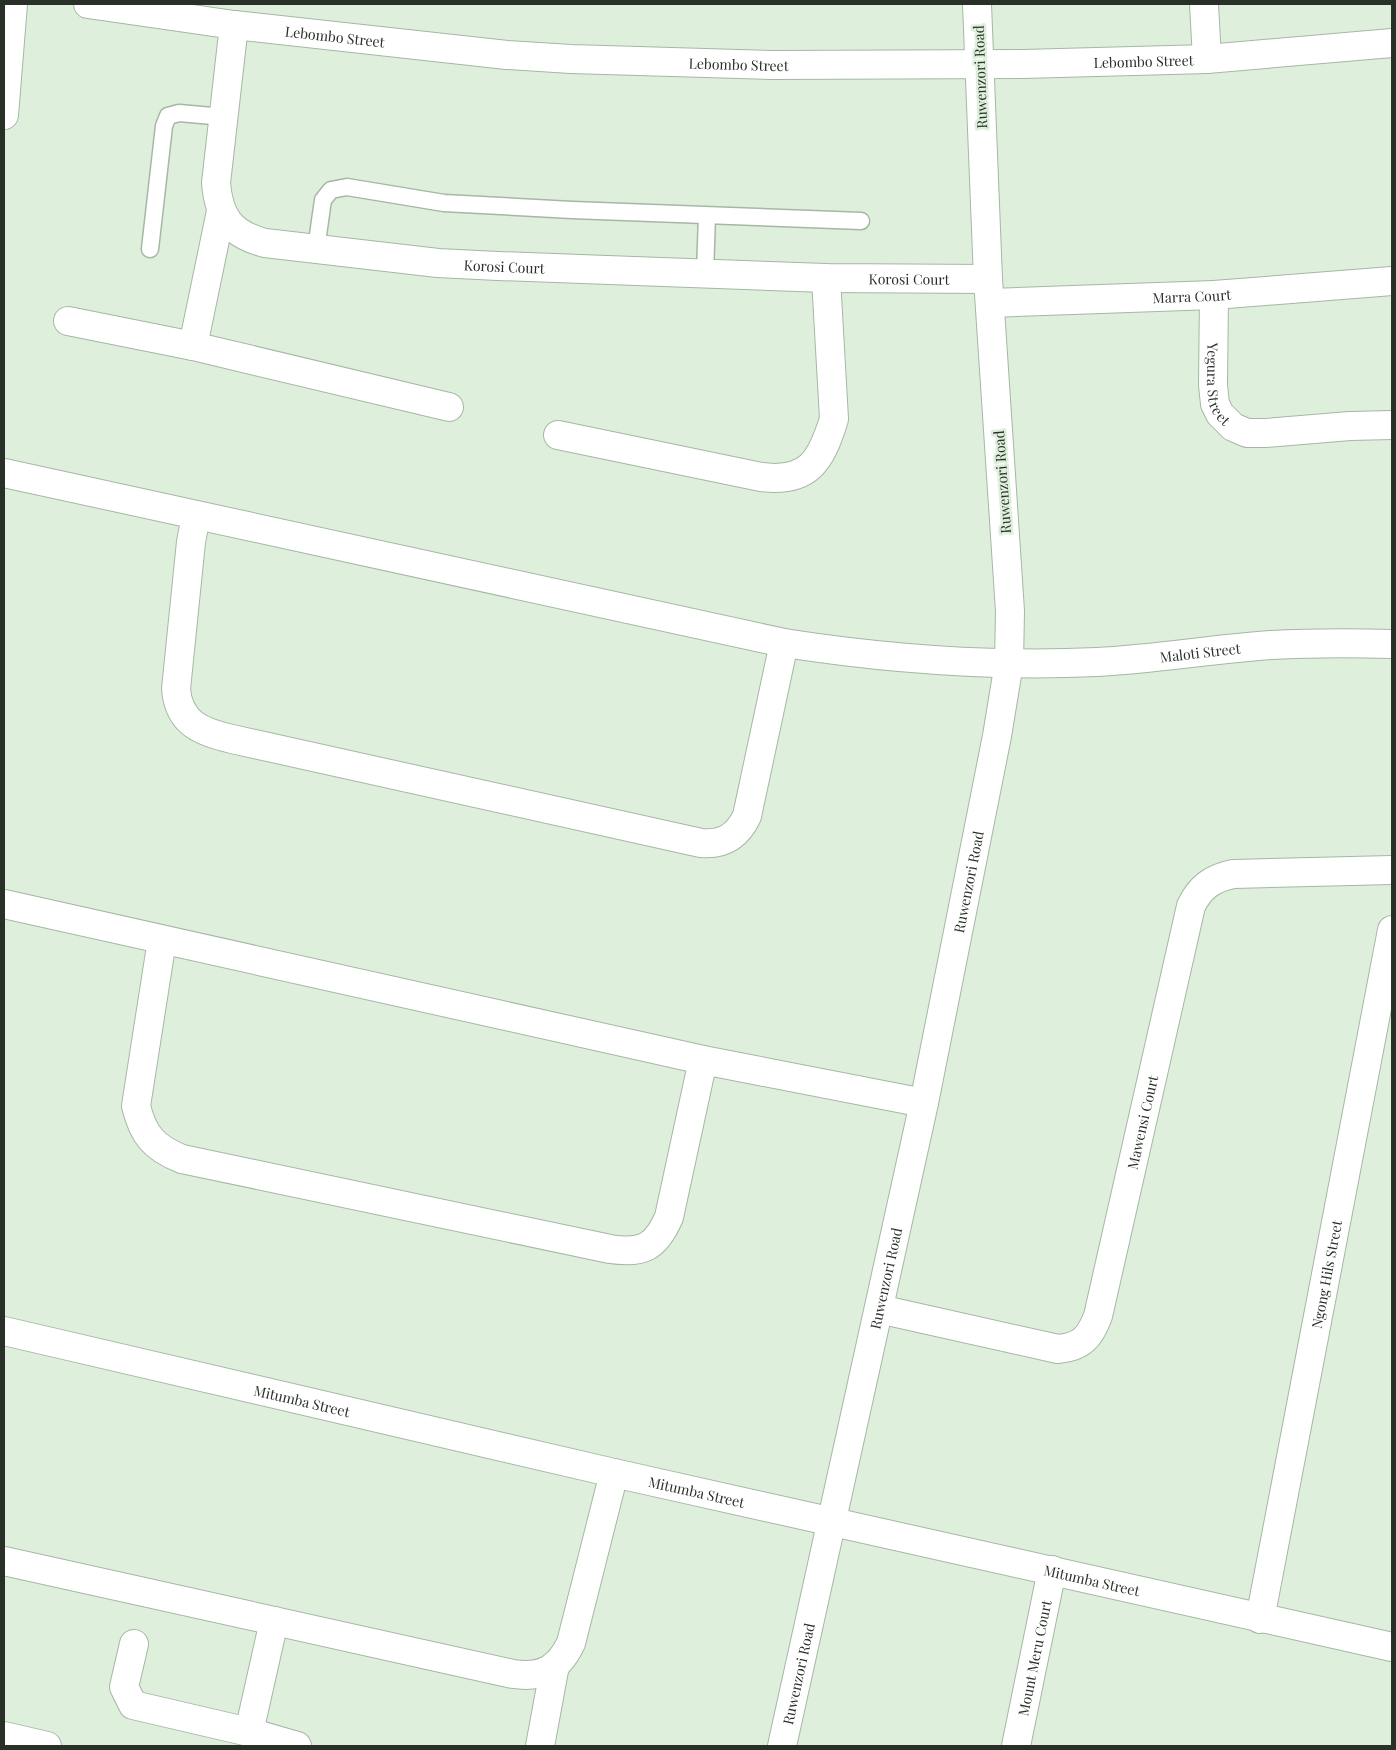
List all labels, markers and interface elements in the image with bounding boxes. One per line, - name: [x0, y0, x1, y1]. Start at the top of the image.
- street label: Lebombo Street: [284, 21, 387, 51]
- street label: Ruwenzori Road: [969, 25, 991, 129]
- street label: Lebombo Street: [1093, 50, 1195, 72]
- street label: Lebombo Street: [688, 53, 790, 75]
- street label: Korosi Court: [463, 255, 546, 277]
- street label: Korosi Court: [868, 269, 951, 288]
- street label: Marra Court: [1152, 284, 1233, 307]
- street label: Yegura Street: [1203, 342, 1236, 430]
- street label: Ruwenzori Road: [989, 430, 1015, 534]
- street label: Maloti Street: [1159, 638, 1242, 666]
- street label: Ruwenzori Road: [949, 829, 987, 934]
- street label: Mawensi Court: [1122, 1072, 1162, 1171]
- street label: Ngong Hils Street: [1306, 1218, 1346, 1330]
- street label: Ruwenzori Road: [865, 1226, 906, 1331]
- street label: Mitumba Street: [252, 1380, 353, 1421]
- street label: Mitumba Street: [647, 1472, 747, 1512]
- street label: Mitumba Street: [1042, 1560, 1143, 1600]
- street label: Mount Meru Court: [1013, 1597, 1055, 1718]
- street label: Ruwenzori Road: [778, 1621, 818, 1726]

